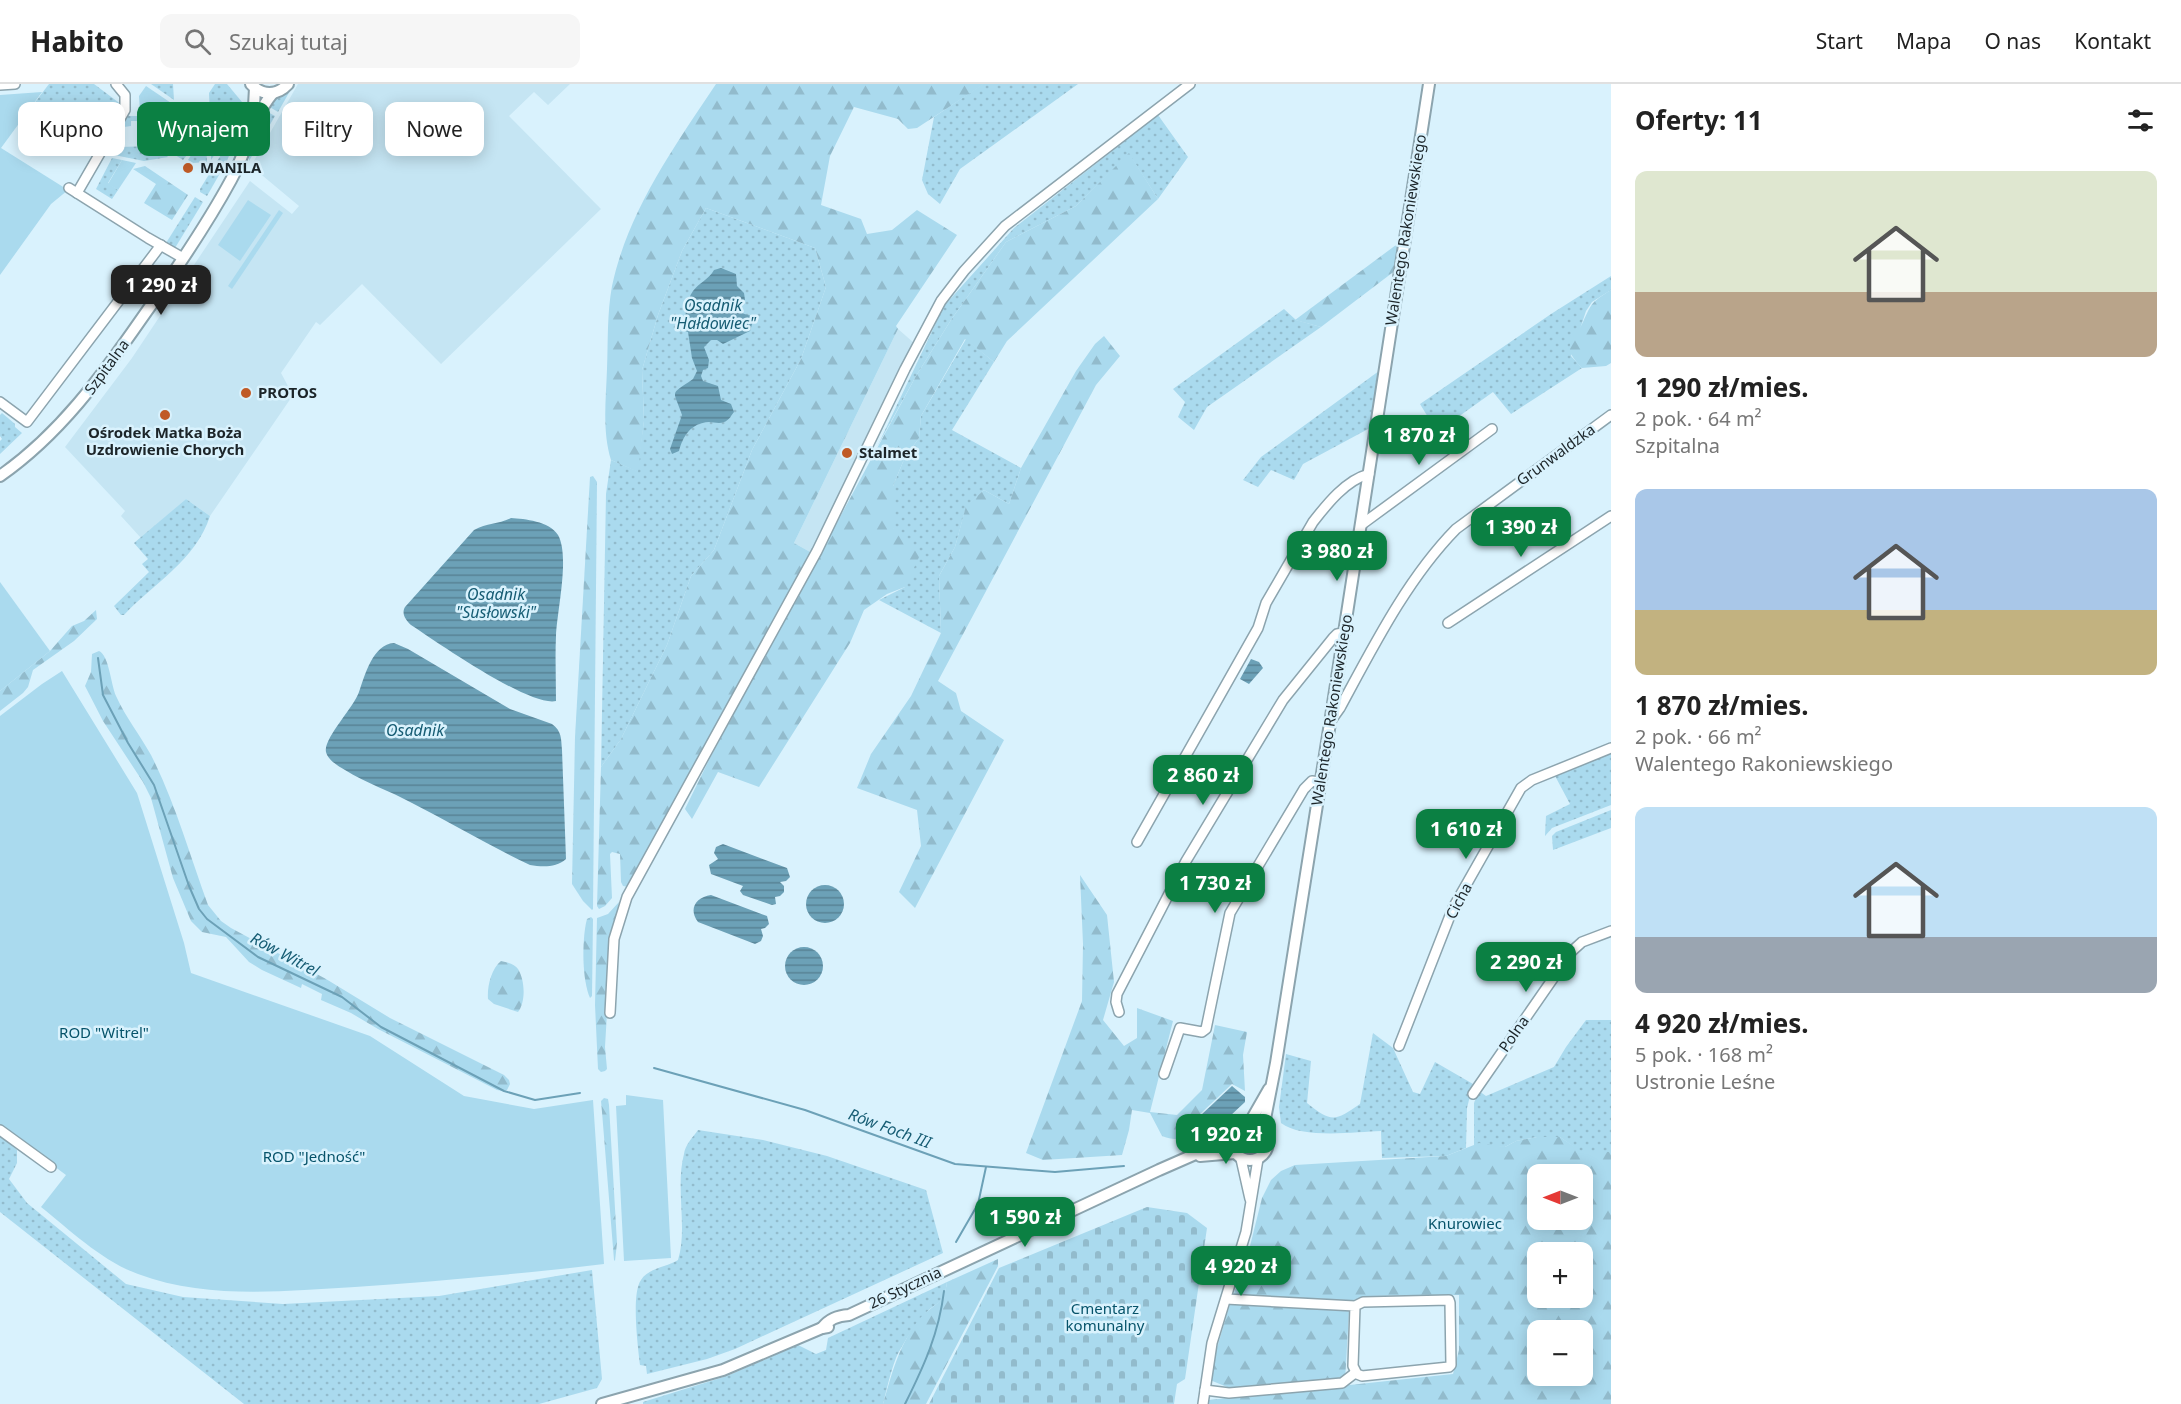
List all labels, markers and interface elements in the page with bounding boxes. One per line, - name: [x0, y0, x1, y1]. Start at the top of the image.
- search box: [160, 14, 580, 68]
- text: Habito: [30, 22, 124, 60]
- icon: search: [181, 25, 214, 58]
- text: Szukaj tutaj: [229, 26, 348, 56]
- text: Start: [1816, 27, 1863, 55]
- text: Mapa: [1896, 27, 1951, 55]
- text: O nas: [1984, 27, 2041, 55]
- text: Kontakt: [2074, 27, 2151, 55]
- chip: Kupno: [18, 102, 125, 156]
- chip: Wynajem: [137, 102, 270, 156]
- chip: Filtry: [282, 102, 373, 156]
- chip: Nowe: [385, 102, 484, 156]
- text: Oferty: 11: [1635, 102, 1763, 138]
- icon: filters: [2124, 104, 2157, 137]
- street label: Walentego Rakoniewskiego: [1380, 133, 1430, 327]
- place label: MANILA: [200, 157, 262, 177]
- marker: MANILA: [181, 161, 195, 175]
- icon: home: [1842, 210, 1950, 318]
- pin: 1 290 zł: [99, 265, 223, 316]
- text: 1 290 zł: [125, 271, 197, 298]
- water label: Osadnik "Hałdowiec": [670, 294, 757, 334]
- street label: Szpitalna: [79, 335, 133, 398]
- text: 1 290 zł/mies.: [1635, 369, 1809, 405]
- place label: PROTOS: [258, 382, 317, 402]
- marker: PROTOS: [239, 386, 253, 400]
- text: 2 pok. · 64 m²: [1635, 405, 1762, 432]
- marker: Ośrodek Matka Boża Uzdrowienie Chorych: [158, 408, 172, 422]
- pin: 1 870 zł: [1357, 415, 1481, 466]
- street label: Grunwaldzka: [1512, 419, 1599, 489]
- text: 1 870 zł: [1383, 421, 1455, 448]
- place label: Ośrodek Matka Boża Uzdrowienie Chorych: [86, 422, 244, 459]
- text: Szpitalna: [1635, 432, 1720, 459]
- place label: Stalmet: [859, 442, 918, 462]
- marker: Stalmet: [840, 446, 854, 460]
- pin: 1 390 zł: [1459, 507, 1583, 558]
- text: 1 390 zł: [1485, 513, 1557, 540]
- icon: home: [1842, 528, 1950, 636]
- pin: 3 980 zł: [1275, 531, 1399, 582]
- text: 3 980 zł: [1301, 537, 1373, 564]
- water label: Osadnik "Susłowski": [456, 583, 537, 623]
- street label: Walentego Rakoniewskiego: [1306, 613, 1356, 807]
- text: 1 870 zł/mies.: [1635, 687, 1809, 723]
- water label: Osadnik: [386, 719, 445, 741]
- text: 2 pok. · 66 m²: [1635, 723, 1762, 750]
- text: Walentego Rakoniewskiego: [1635, 750, 1893, 777]
- pin: 2 860 zł: [1141, 755, 1265, 806]
- text: 2 860 zł: [1167, 761, 1239, 788]
- pin: 1 610 zł: [1404, 809, 1528, 860]
- text: 1 610 zł: [1430, 815, 1502, 842]
- icon: home: [1842, 846, 1950, 954]
- pin: 1 730 zł: [1153, 863, 1277, 914]
- text: 1 730 zł: [1179, 869, 1251, 896]
- street label: Cicha: [1440, 879, 1476, 922]
- water label: Rów Witrel: [247, 927, 324, 982]
- pin: 2 290 zł: [1464, 942, 1588, 993]
- text: 2 290 zł: [1490, 948, 1562, 975]
- text: 4 920 zł/mies.: [1635, 1005, 1809, 1041]
- street label: Polna: [1494, 1011, 1533, 1055]
- park label: ROD "Witrel": [59, 1022, 149, 1042]
- text: 5 pok. · 168 m²: [1635, 1041, 1773, 1068]
- text: Ustronie Leśne: [1635, 1068, 1775, 1095]
- water label: Rów Foch III: [846, 1103, 936, 1154]
- pin: 1 920 zł: [1164, 1114, 1288, 1165]
- text: 1 920 zł: [1190, 1120, 1262, 1147]
- park label: ROD "Jedność": [263, 1146, 365, 1166]
- north arrow: [1527, 1164, 1593, 1230]
- map controls: [1527, 1164, 1593, 1386]
- pin: 1 590 zł: [963, 1197, 1087, 1248]
- text: 1 590 zł: [989, 1203, 1061, 1230]
- park label: Knurowiec: [1428, 1213, 1502, 1233]
- button: +: [1527, 1242, 1593, 1308]
- pin: 4 920 zł: [1179, 1246, 1303, 1297]
- text: 4 920 zł: [1205, 1252, 1277, 1279]
- street label: 26 Stycznia: [865, 1262, 944, 1313]
- park label: Cmentarz komunalny: [1066, 1298, 1145, 1335]
- button: −: [1527, 1320, 1593, 1386]

